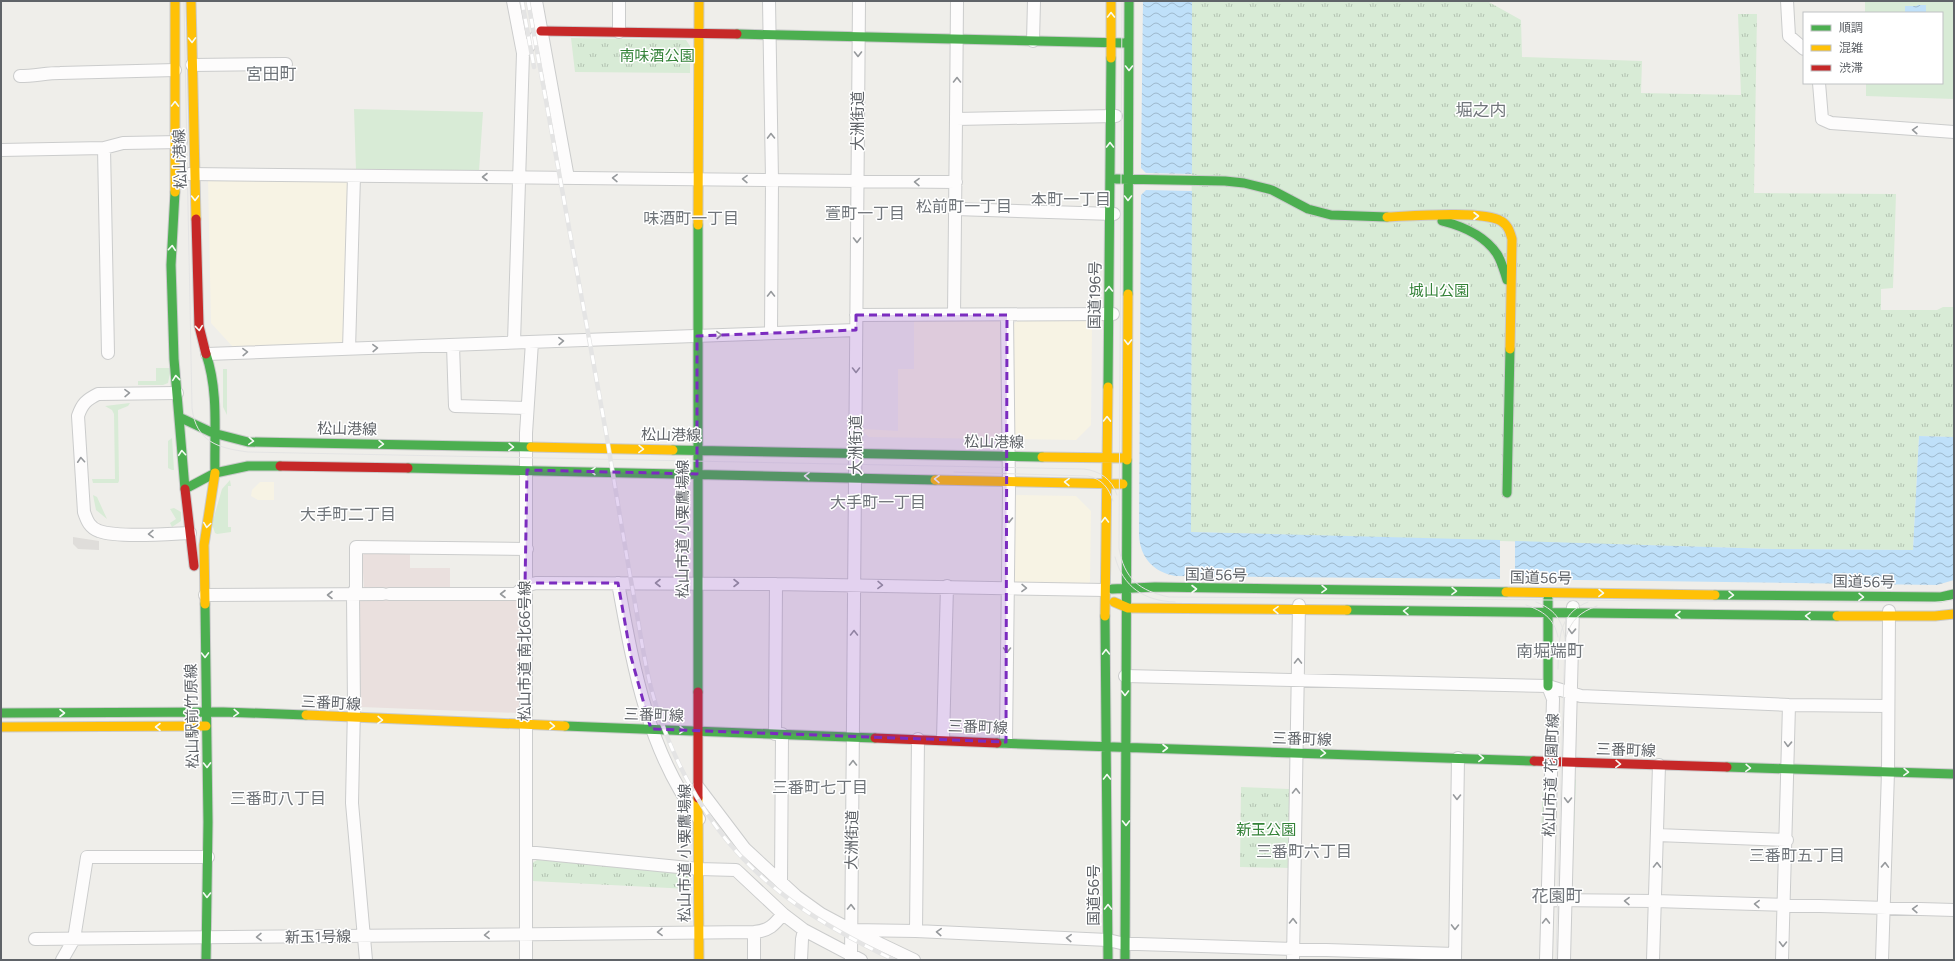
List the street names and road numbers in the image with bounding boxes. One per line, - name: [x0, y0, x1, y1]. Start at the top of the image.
- street label: 大洲街道: [849, 91, 867, 151]
- street label: 松山港線: [170, 129, 190, 189]
- street label: 国道196号: [1085, 261, 1105, 329]
- street label: 大洲街道: [847, 415, 865, 475]
- street label: 松山港線: [317, 419, 377, 439]
- street label: 松山港線: [641, 425, 701, 445]
- street label: 松山港線: [964, 432, 1024, 452]
- street label: 松山市道 小栗鷹場線: [674, 460, 692, 598]
- street label: 国道56号: [1185, 565, 1247, 585]
- street label: 国道56号: [1510, 568, 1572, 588]
- street label: 国道56号: [1833, 572, 1895, 592]
- street label: 松山市道 南北66号線: [516, 581, 534, 721]
- street label: 松山駅前竹原線: [182, 663, 202, 769]
- street label: 三番町線: [301, 692, 361, 714]
- street label: 三番町線: [624, 705, 684, 725]
- street label: 松山市道 花園町線: [1540, 713, 1562, 837]
- street label: 三番町線: [948, 717, 1008, 737]
- street label: 三番町線: [1272, 729, 1332, 749]
- street label: 三番町線: [1596, 740, 1656, 760]
- street label: 松山市道 小栗鷹場線: [676, 784, 694, 922]
- street label: 大洲街道: [842, 810, 862, 870]
- street label: 国道56号: [1085, 864, 1103, 926]
- street label: 新玉1号線: [285, 927, 351, 947]

